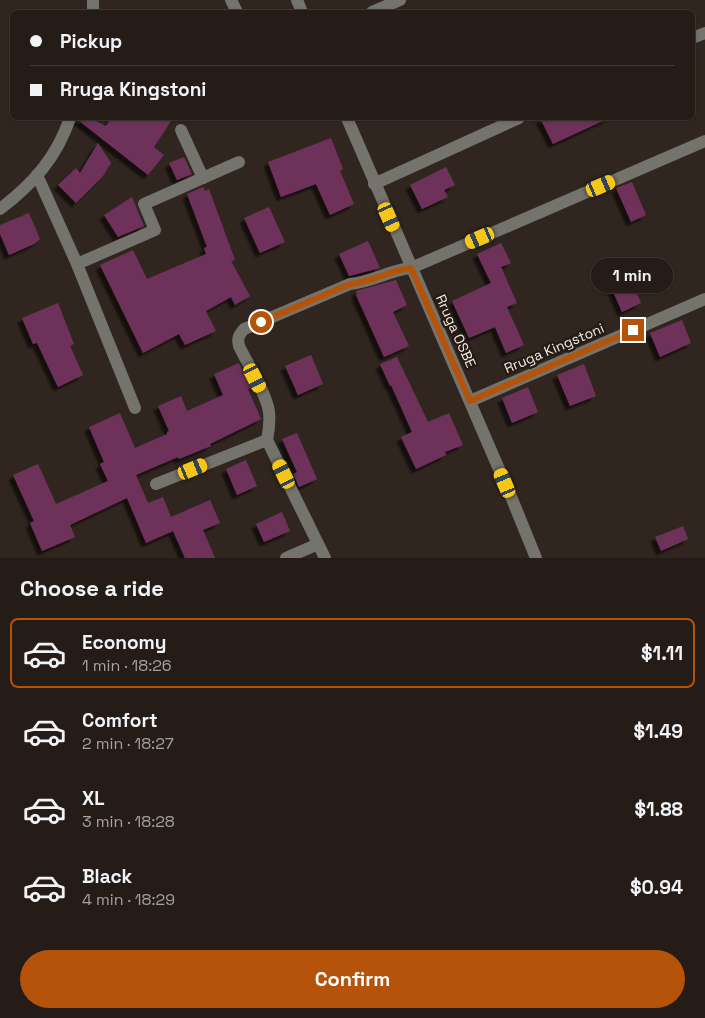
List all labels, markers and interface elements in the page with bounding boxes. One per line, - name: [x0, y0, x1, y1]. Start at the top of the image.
- text: Pickup: [60, 29, 122, 54]
- text: Rruga Kingstoni: [60, 77, 206, 102]
- car: [584, 173, 617, 199]
- car: [376, 200, 401, 234]
- car: [463, 225, 496, 251]
- callout: 1 min: [592, 258, 674, 292]
- text: 1 min: [612, 265, 652, 286]
- street label: Rruga OSBE: [432, 292, 480, 371]
- route start: [250, 311, 272, 333]
- street label: Rruga Kingstoni: [501, 319, 607, 377]
- route end: [622, 319, 644, 341]
- car: [241, 361, 268, 395]
- car: [176, 456, 209, 482]
- car: [270, 457, 297, 491]
- car: [492, 466, 517, 500]
- text: Choose a ride: [20, 574, 164, 602]
- text: Economy: [82, 630, 166, 655]
- icon: car: [22, 631, 67, 676]
- text: $1.11: [641, 641, 683, 666]
- text: 1 min · 18:26: [82, 655, 172, 676]
- text: Comfort: [82, 708, 158, 733]
- icon: car: [22, 709, 67, 754]
- text: $1.49: [633, 719, 683, 744]
- text: 2 min · 18:27: [82, 733, 174, 754]
- text: XL: [82, 786, 105, 811]
- icon: car: [22, 787, 67, 832]
- text: $1.88: [634, 797, 683, 822]
- text: 3 min · 18:28: [82, 811, 175, 832]
- text: Black: [82, 864, 132, 889]
- icon: car: [22, 865, 67, 910]
- text: $0.94: [630, 875, 683, 900]
- text: 4 min · 18:29: [82, 889, 175, 910]
- button: Confirm: [20, 950, 685, 1008]

